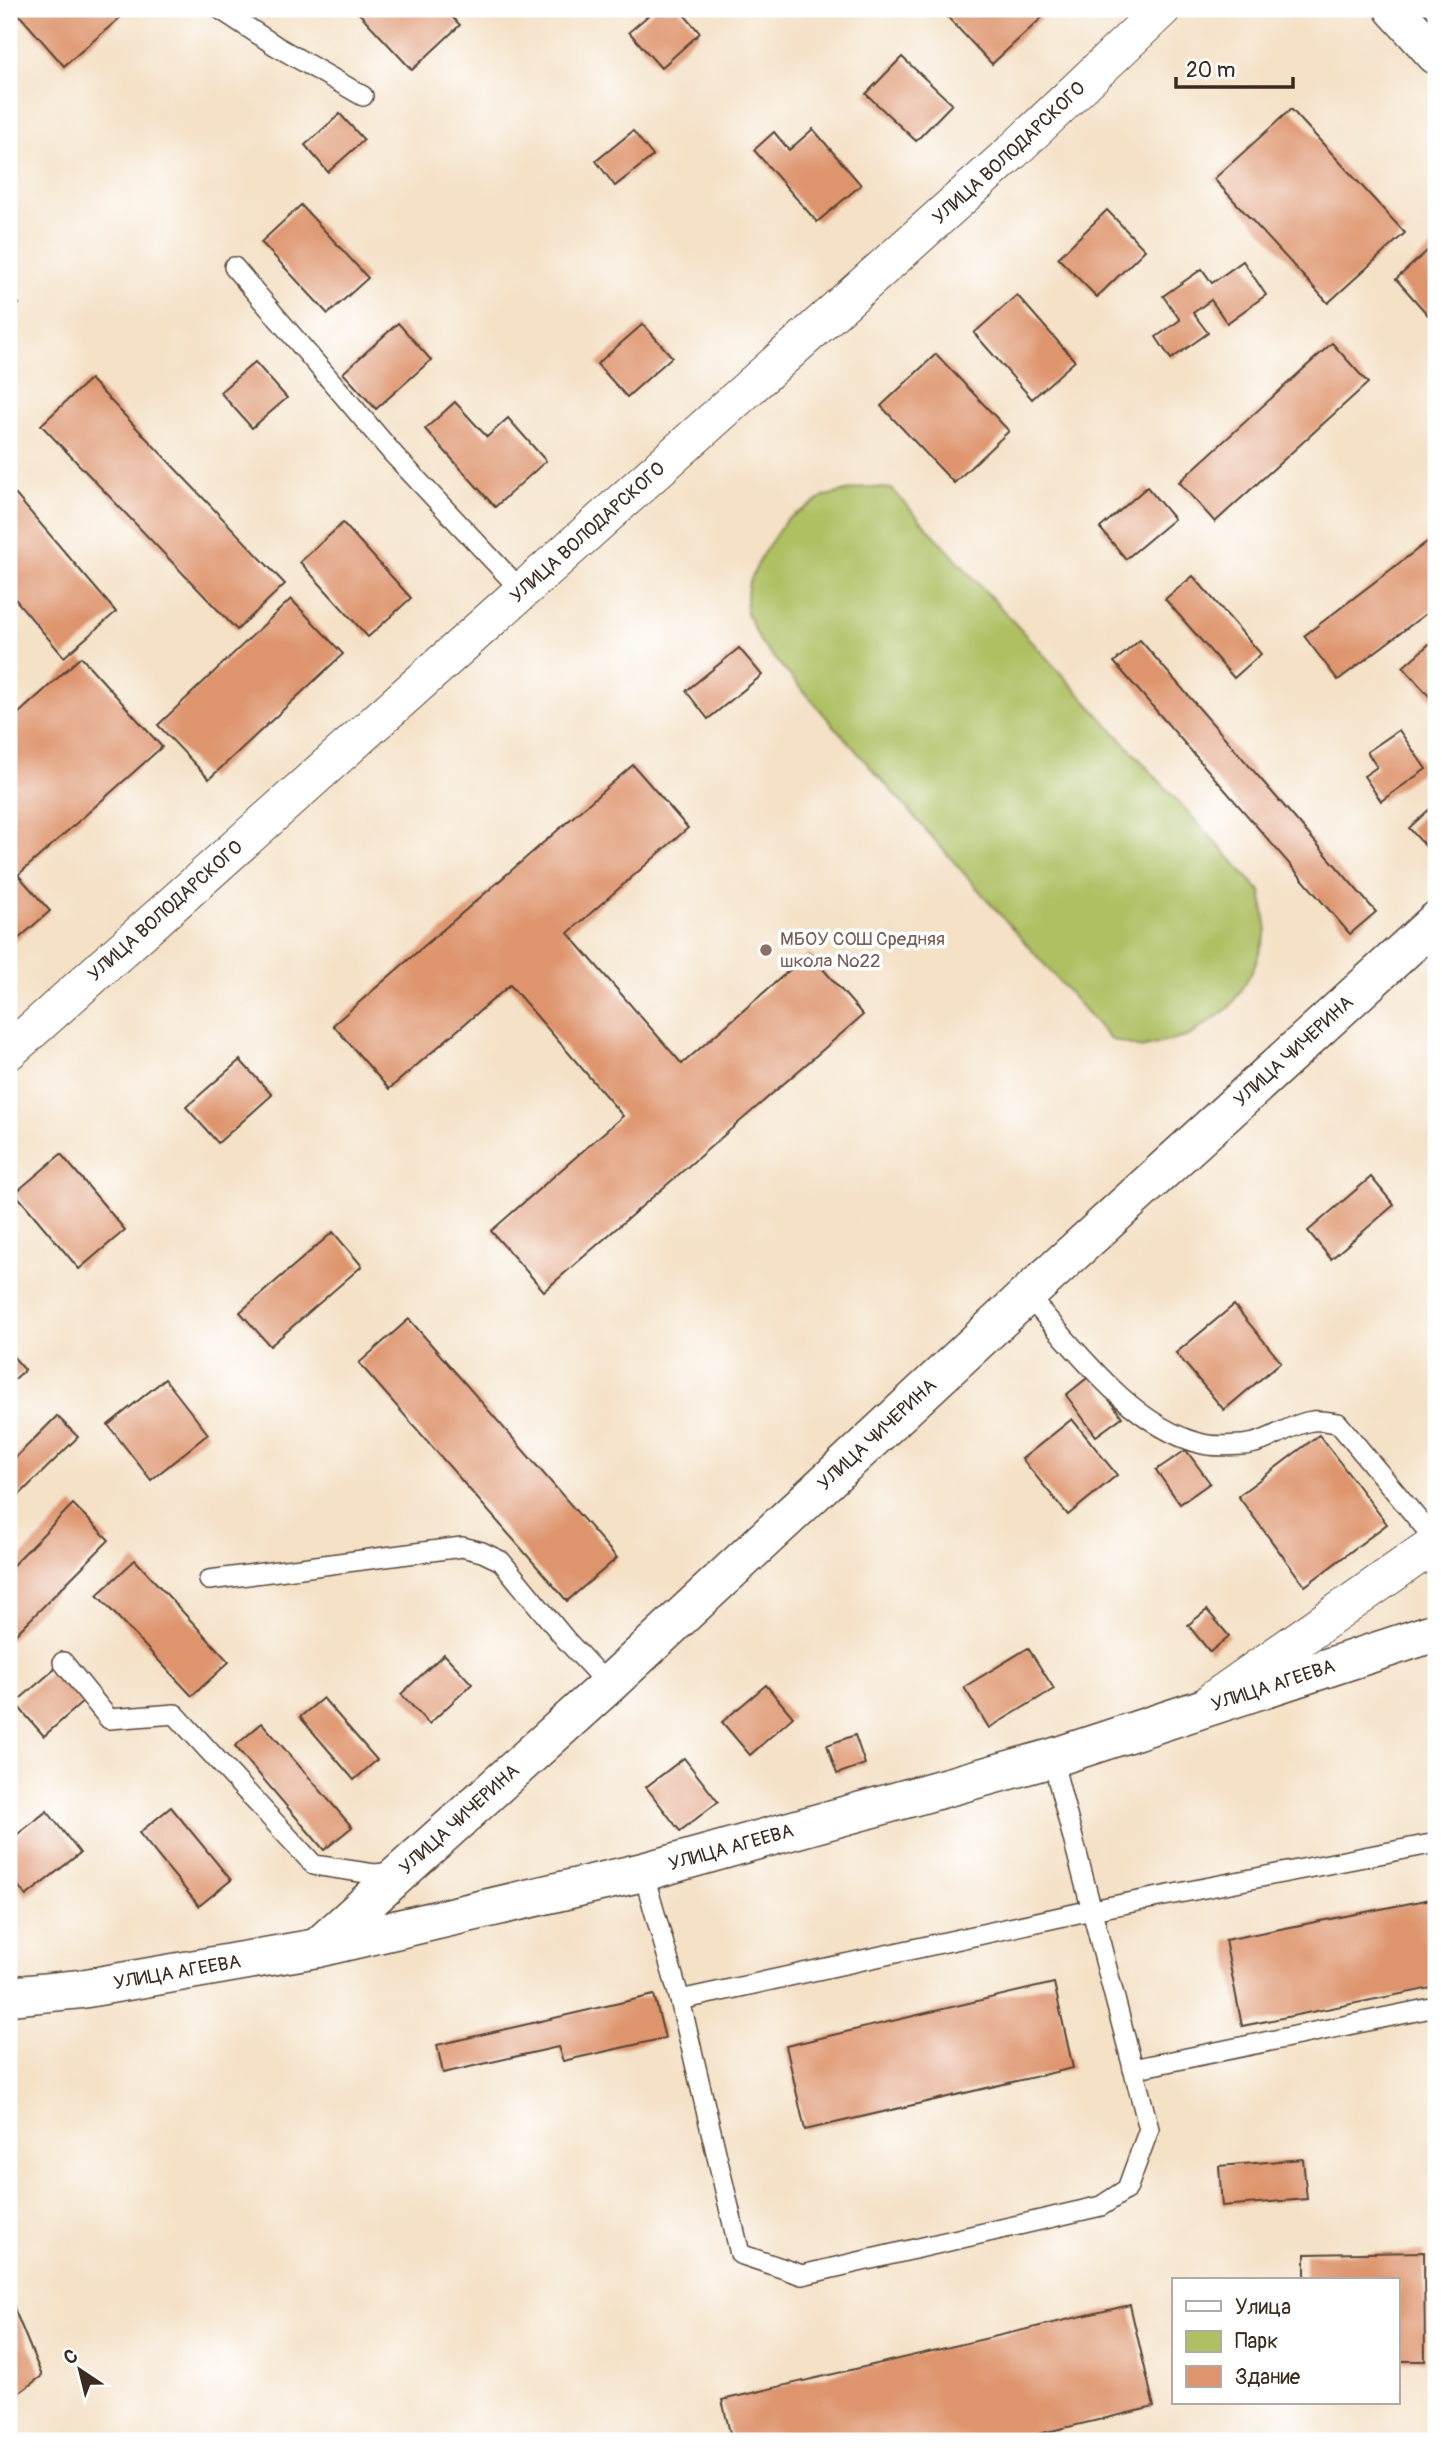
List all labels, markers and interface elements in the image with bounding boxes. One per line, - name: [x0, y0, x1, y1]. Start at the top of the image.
- scale bar: [1176, 46, 1293, 90]
- text: 20 m: [1186, 57, 1235, 84]
- street label: УЛИЦА ВОЛОДАРСКОГО: [927, 76, 1090, 230]
- street label: УЛИЦА ВОЛОДАРСКОГО: [505, 457, 670, 608]
- street label: УЛИЦА ВОЛОДАРСКОГО: [83, 835, 248, 986]
- place label: МБОУ СОШ Средняя школа №22: [780, 927, 945, 973]
- marker: МБОУ СОШ Средняя школа №22: [758, 942, 774, 958]
- street label: УЛИЦА ЧИЧЕРИНА: [1229, 990, 1358, 1112]
- street label: УЛИЦА ЧИЧЕРИНА: [813, 1373, 942, 1496]
- street label: УЛИЦА АГЕЕВА: [1208, 1654, 1338, 1717]
- street label: УЛИЦА ЧИЧЕРИНА: [394, 1759, 524, 1880]
- street label: УЛИЦА АГЕЕВА: [666, 1819, 796, 1876]
- street label: УЛИЦА АГЕЕВА: [112, 1949, 243, 1995]
- legend: [1172, 2278, 1400, 2404]
- text: Улица: [1235, 2294, 1291, 2321]
- text: Парк: [1235, 2328, 1278, 2355]
- north arrow: [46, 2334, 116, 2404]
- text: С: [59, 2344, 83, 2370]
- text: Здание: [1235, 2364, 1301, 2391]

